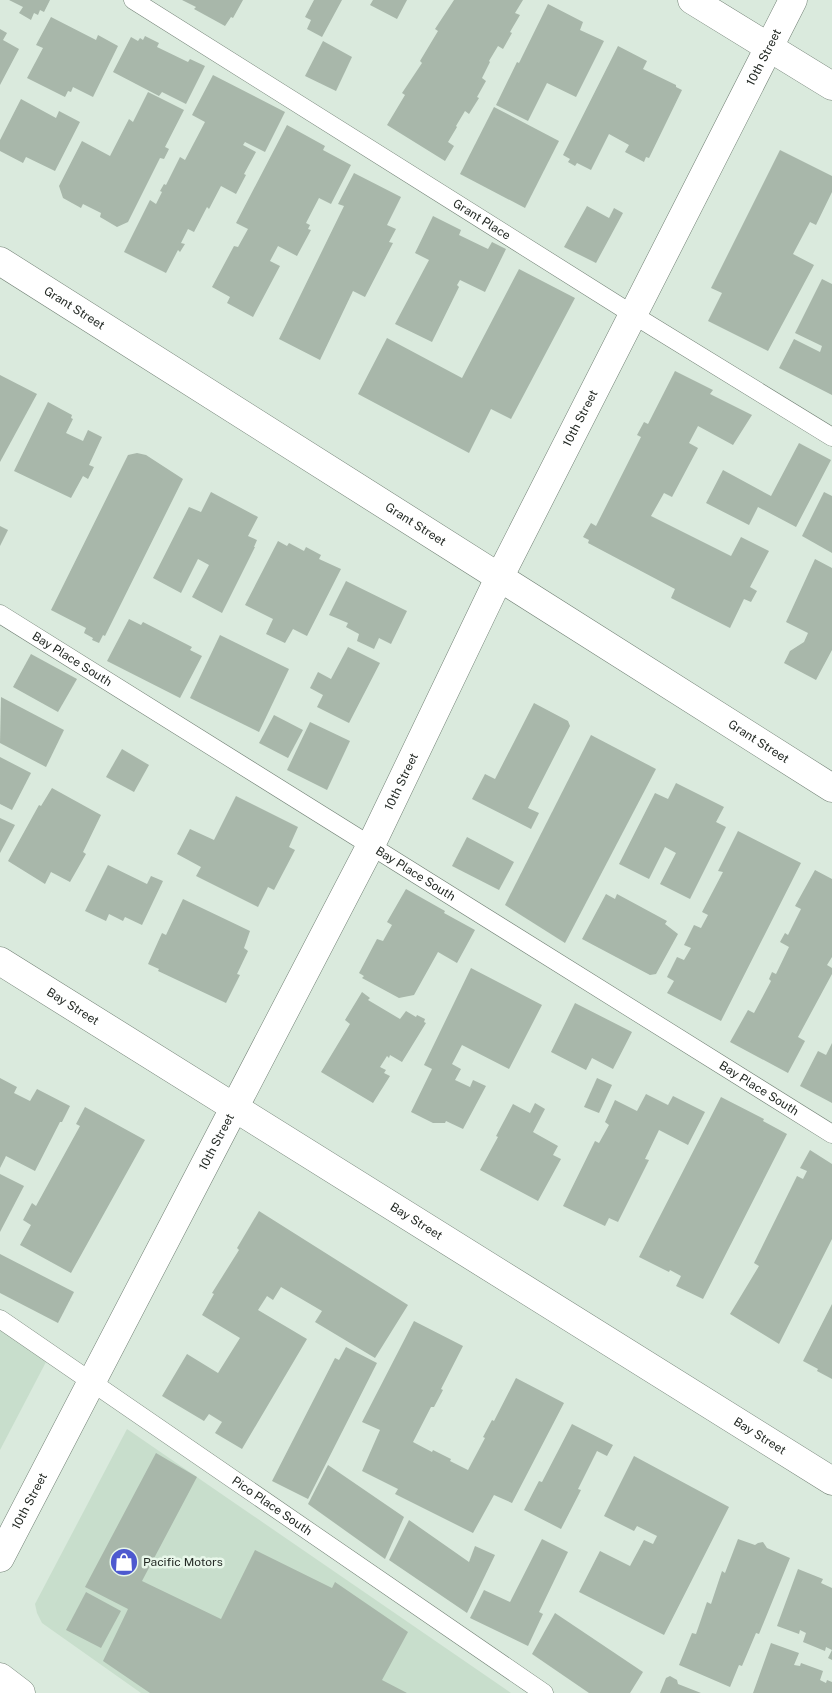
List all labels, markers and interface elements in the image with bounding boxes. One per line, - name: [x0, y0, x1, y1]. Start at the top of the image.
- street label: 10th Street: [744, 26, 784, 88]
- street label: Grant Place: [450, 196, 513, 243]
- street label: Grant Street: [41, 284, 108, 333]
- street label: 10th Street: [560, 387, 601, 449]
- street label: Grant Street: [383, 500, 449, 549]
- street label: Bay Place South: [30, 629, 115, 689]
- street label: Grant Street: [726, 717, 792, 766]
- street label: 10th Street: [382, 750, 421, 813]
- street label: Bay Place South: [373, 844, 458, 904]
- street label: Bay Street: [44, 985, 102, 1028]
- street label: Bay Place South: [717, 1058, 801, 1118]
- street label: 10th Street: [196, 1111, 237, 1173]
- street label: Bay Street: [388, 1200, 445, 1243]
- street label: Bay Street: [731, 1414, 789, 1458]
- street label: 10th Street: [9, 1470, 50, 1532]
- street label: Pico Place South: [229, 1474, 315, 1538]
- shop icon: Pacific Motors: [109, 1547, 139, 1577]
- place label: Pacific Motors: [143, 1555, 223, 1569]

